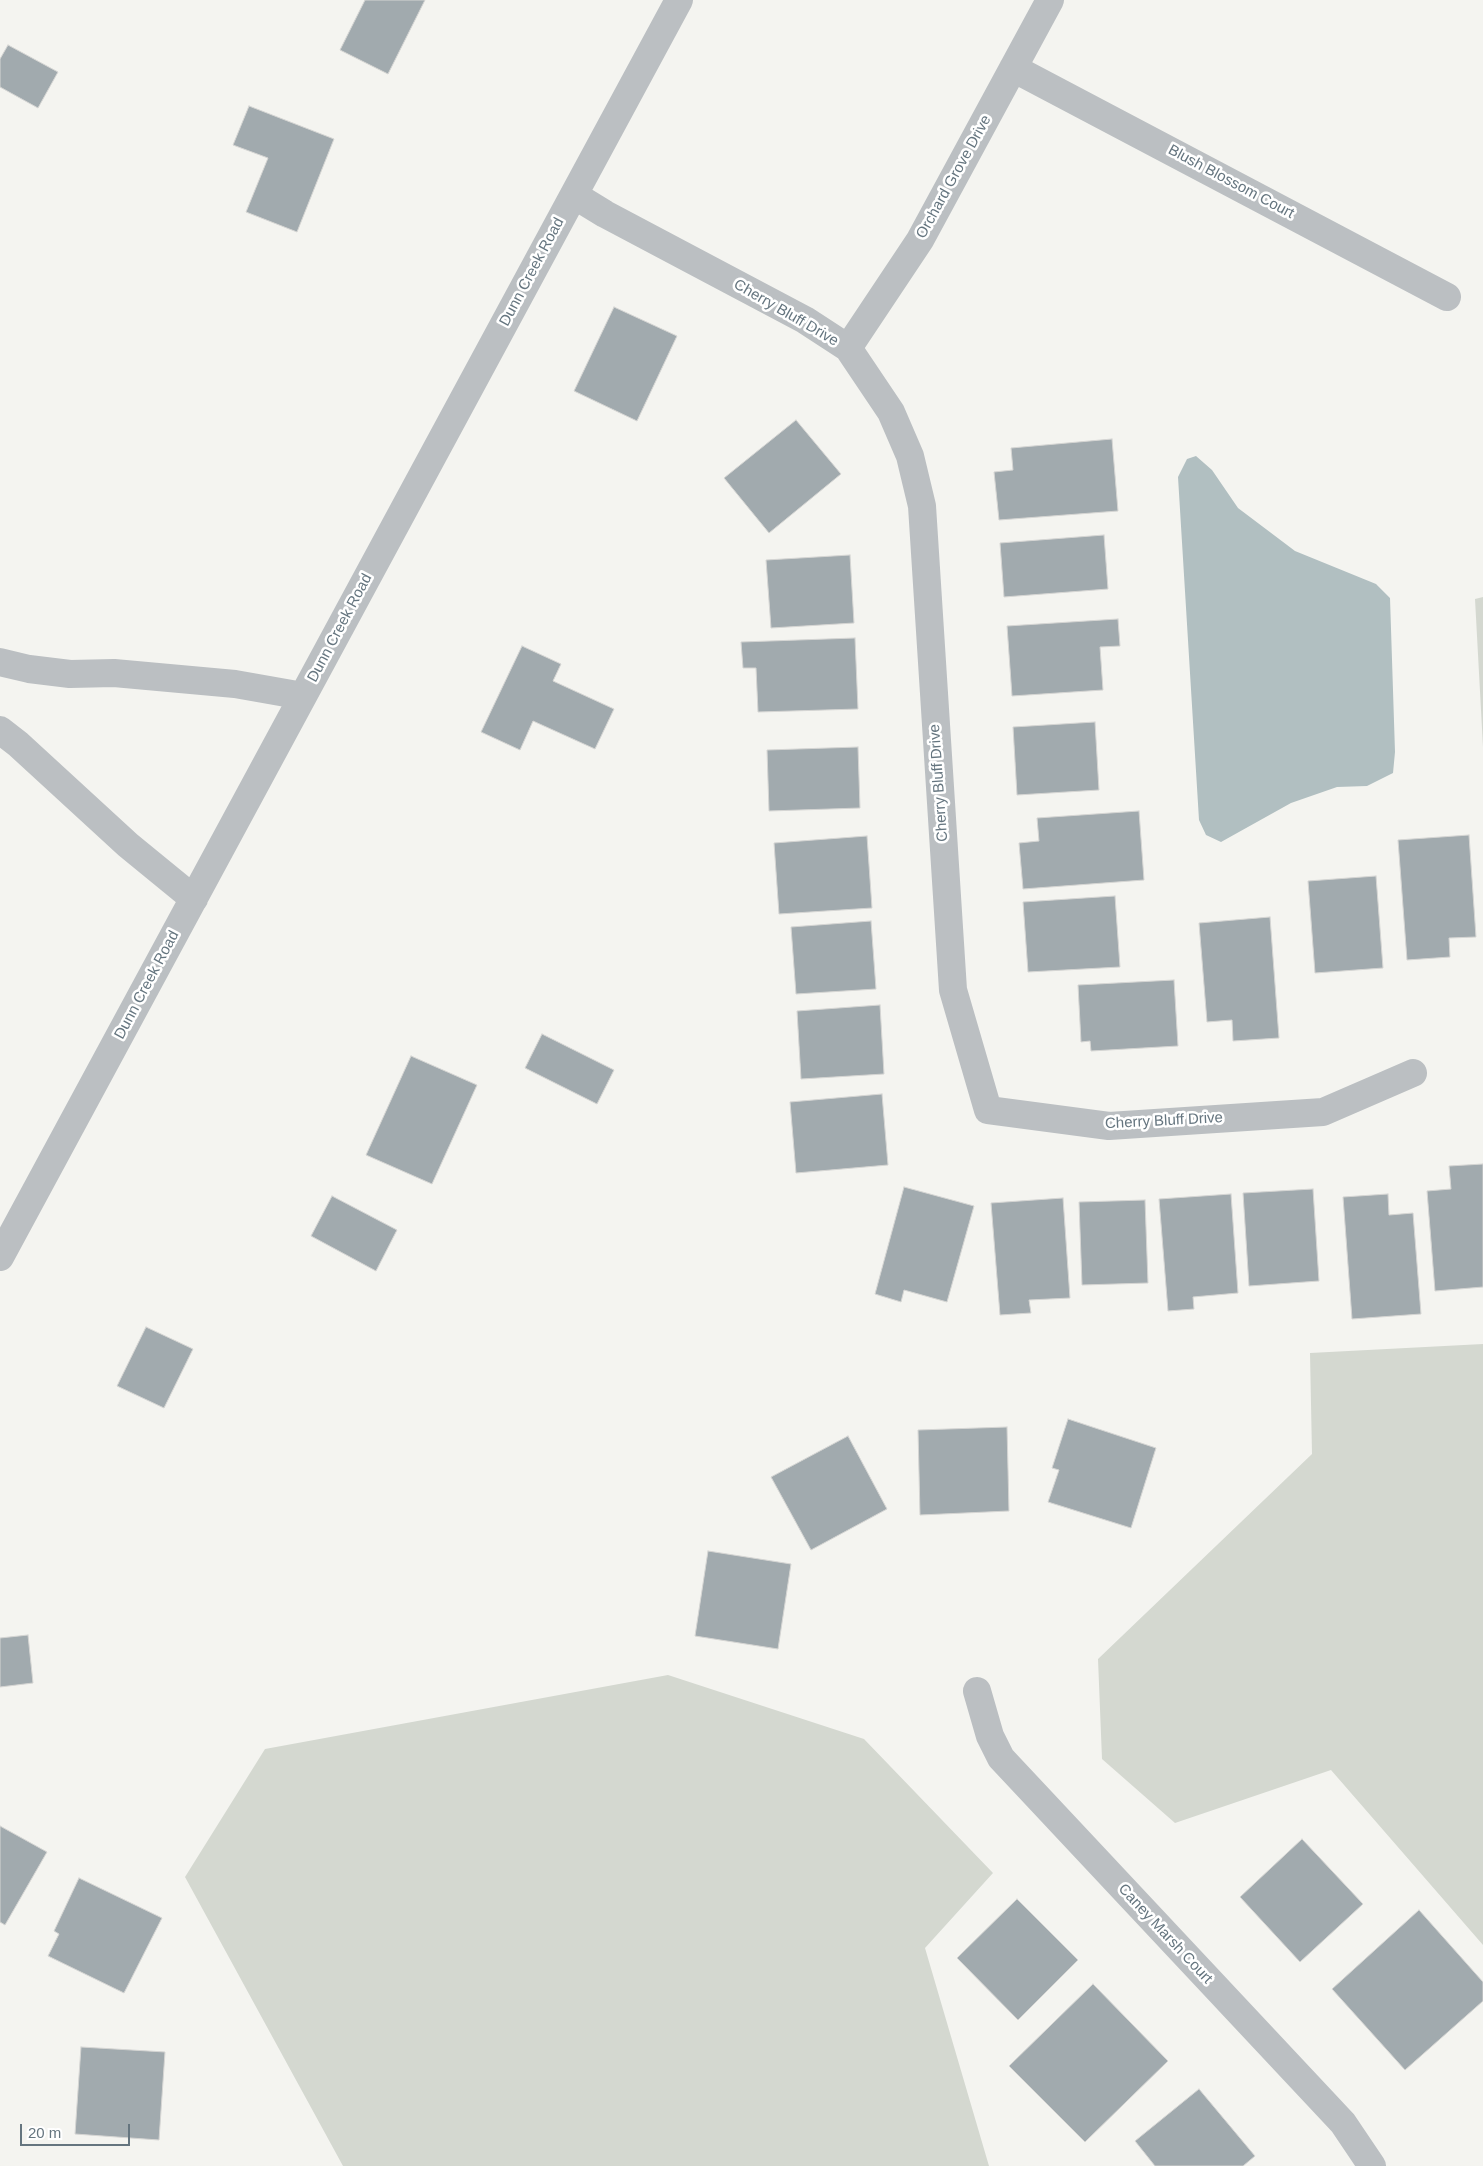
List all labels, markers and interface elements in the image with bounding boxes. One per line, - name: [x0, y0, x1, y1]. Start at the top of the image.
- street label: Orchard Grove Drive: [913, 112, 995, 242]
- street label: Blush Blossom Court: [1165, 141, 1297, 223]
- street label: Dunn Creek Road: [496, 215, 568, 329]
- street label: Cherry Bluff Drive: [730, 276, 842, 350]
- street label: Dunn Creek Road: [304, 571, 376, 685]
- street label: Cherry Bluff Drive: [926, 723, 952, 843]
- street label: Dunn Creek Road: [111, 928, 183, 1042]
- street label: Cherry Bluff Drive: [1105, 1109, 1223, 1133]
- street label: Caney Marsh Court: [1114, 1880, 1216, 1988]
- scale bar: [22, 2114, 132, 2146]
- text: 20 m: [28, 2124, 61, 2141]

